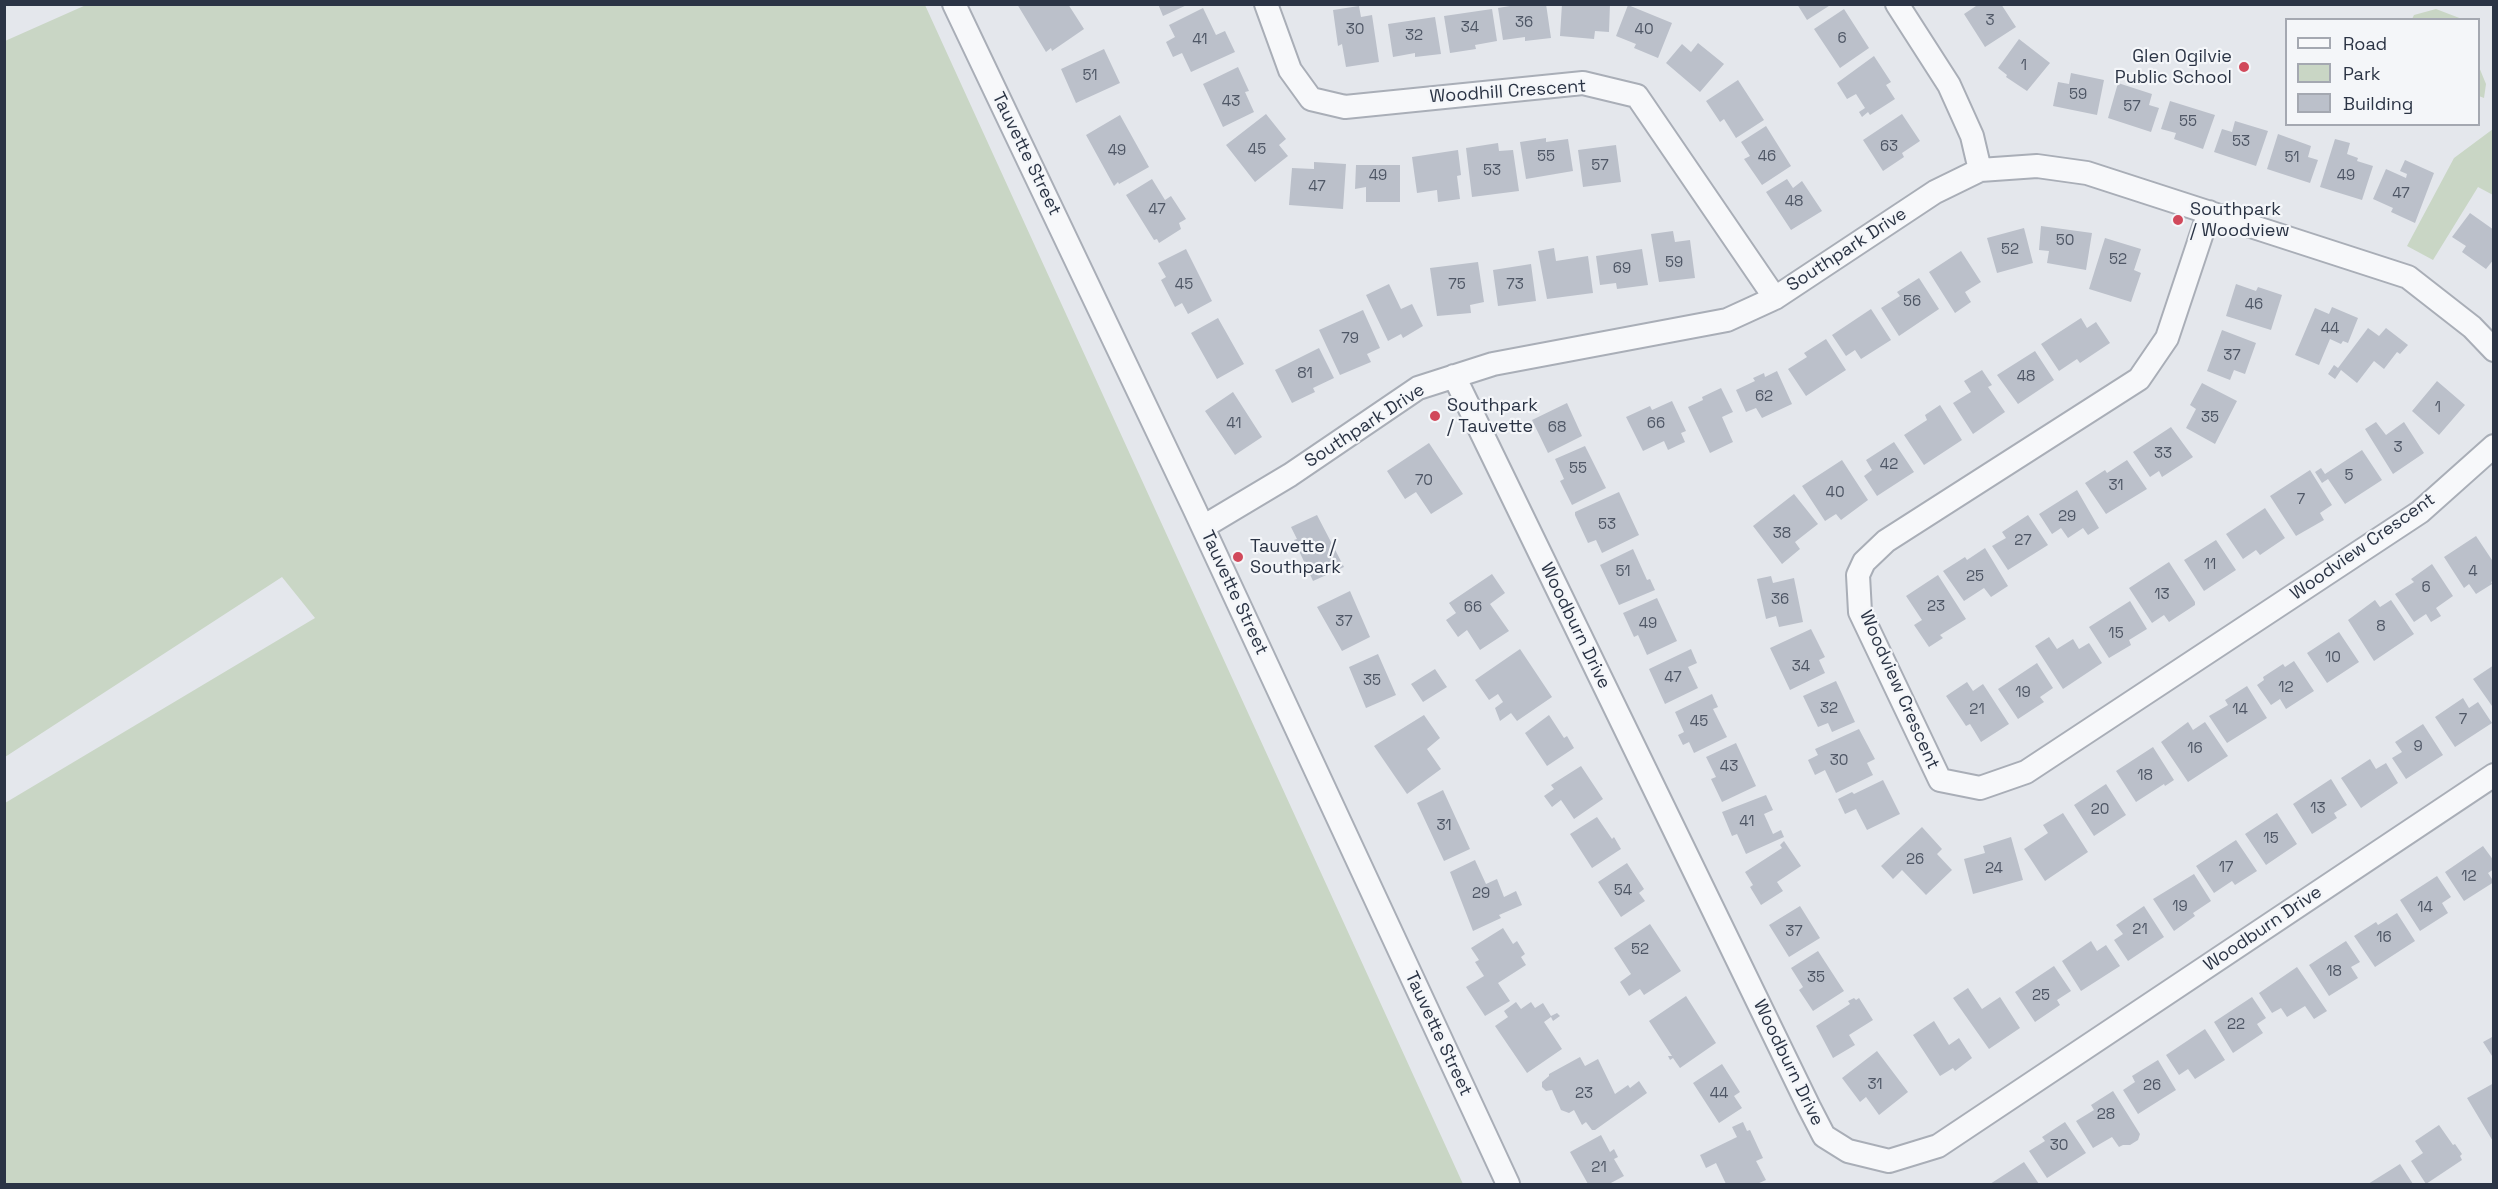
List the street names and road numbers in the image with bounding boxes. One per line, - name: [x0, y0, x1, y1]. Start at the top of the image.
- street label: Woodhill Crescent: [1429, 76, 1587, 108]
- street label: Tauvette Street: [987, 89, 1065, 219]
- street label: Southpark Drive: [1783, 203, 1911, 297]
- street label: Southpark Drive: [1301, 379, 1429, 473]
- street label: Woodview Crescent: [2287, 489, 2439, 605]
- street label: Tauvette Street: [1196, 527, 1272, 659]
- street label: Woodburn Drive: [1535, 559, 1615, 693]
- street label: Woodview Crescent: [1854, 607, 1944, 773]
- street label: Woodburn Drive: [2200, 882, 2326, 976]
- street label: Tauvette Street: [1400, 968, 1476, 1100]
- street label: Woodburn Drive: [1748, 996, 1828, 1130]

